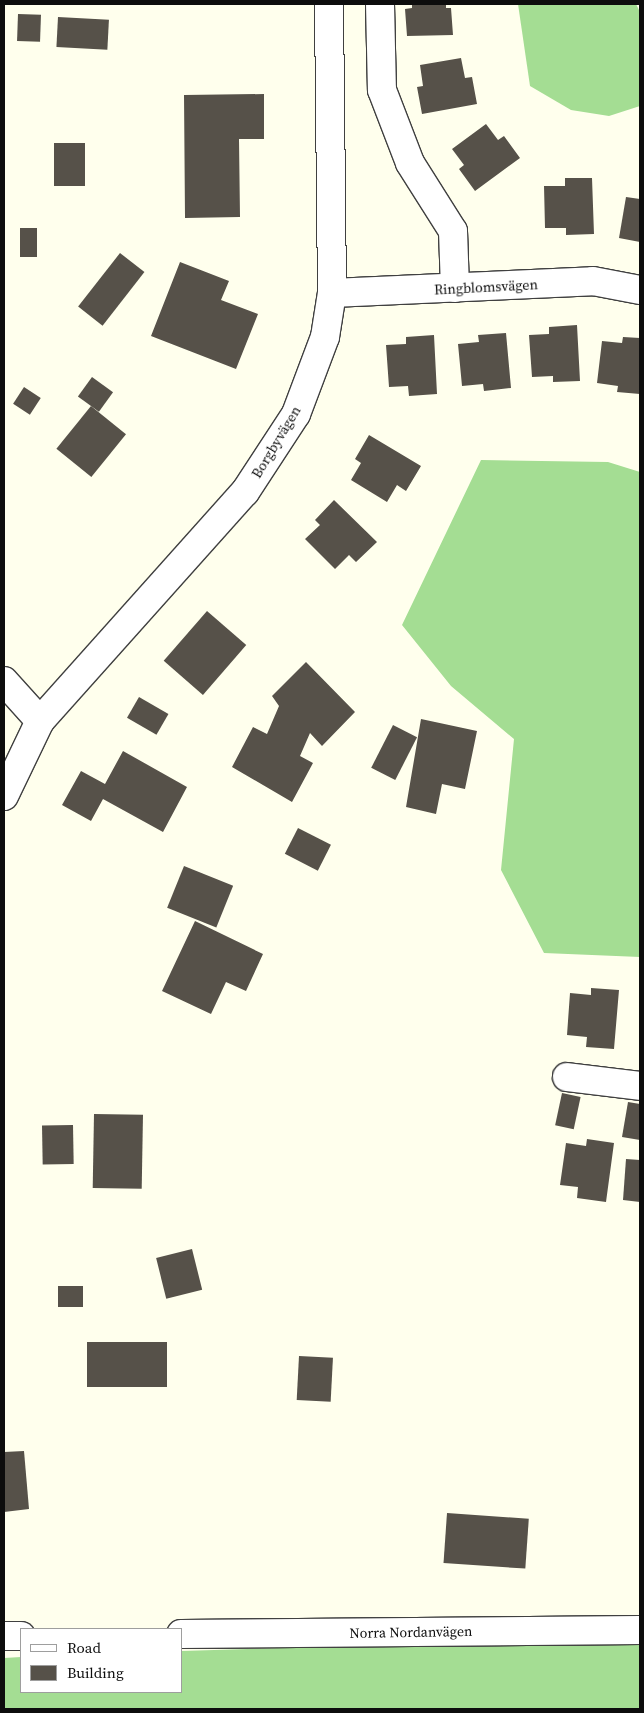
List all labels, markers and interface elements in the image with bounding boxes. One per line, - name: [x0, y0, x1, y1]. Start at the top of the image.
- street label: Ringblomsvägen: [434, 276, 538, 298]
- street label: Borgbyvägen: [248, 403, 304, 481]
- street label: Norra Nordanvägen: [349, 1623, 473, 1641]
- legend: [20, 1628, 182, 1693]
- text: Road: [67, 1637, 101, 1658]
- text: Building: [67, 1662, 124, 1683]

